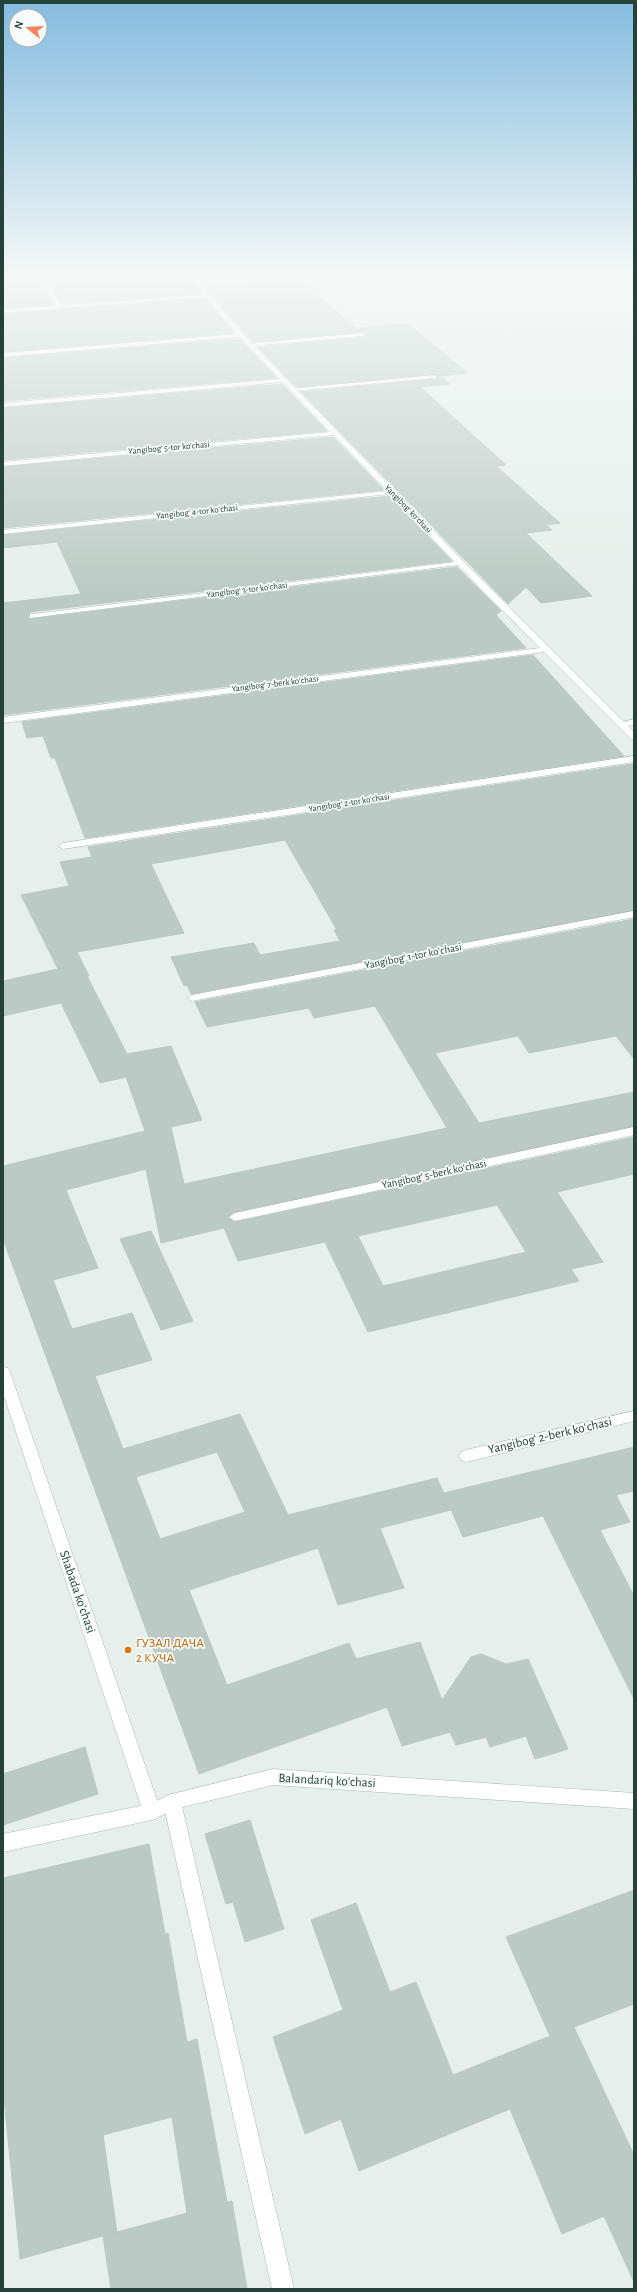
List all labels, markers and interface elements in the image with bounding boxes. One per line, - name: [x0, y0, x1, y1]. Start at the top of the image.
- north arrow: [8, 8, 48, 48]
- text: N: [13, 20, 25, 30]
- street label: Yangibogʻ 5-tor koʻchasi: [128, 440, 210, 456]
- street label: Yangibogʻ koʻchasi: [383, 483, 433, 535]
- street label: Yangibogʻ 4-tor koʻchasi: [156, 503, 238, 521]
- street label: Yangibogʻ 3-tor koʻchasi: [206, 581, 288, 599]
- street label: Yangibogʻ 7-berk koʻchasi: [231, 674, 319, 694]
- street label: Yangibogʻ 2-tor koʻchasi: [308, 792, 390, 814]
- street label: Yangibogʻ 1-tor koʻchasi: [363, 941, 463, 971]
- street label: Yangibogʻ 5-berk koʻchasi: [381, 1158, 487, 1190]
- street label: Yangibogʻ 2-berk koʻchasi: [487, 1415, 613, 1457]
- street label: Shabada koʻchasi: [57, 1549, 97, 1635]
- place label: ГУЗАЛ ДАЧА 2 КУЧА: [136, 1637, 204, 1665]
- marker: ГУЗАЛ ДАЧА 2 КУЧА: [123, 1645, 133, 1655]
- street label: Balandariq koʻchasi: [278, 1772, 376, 1790]

